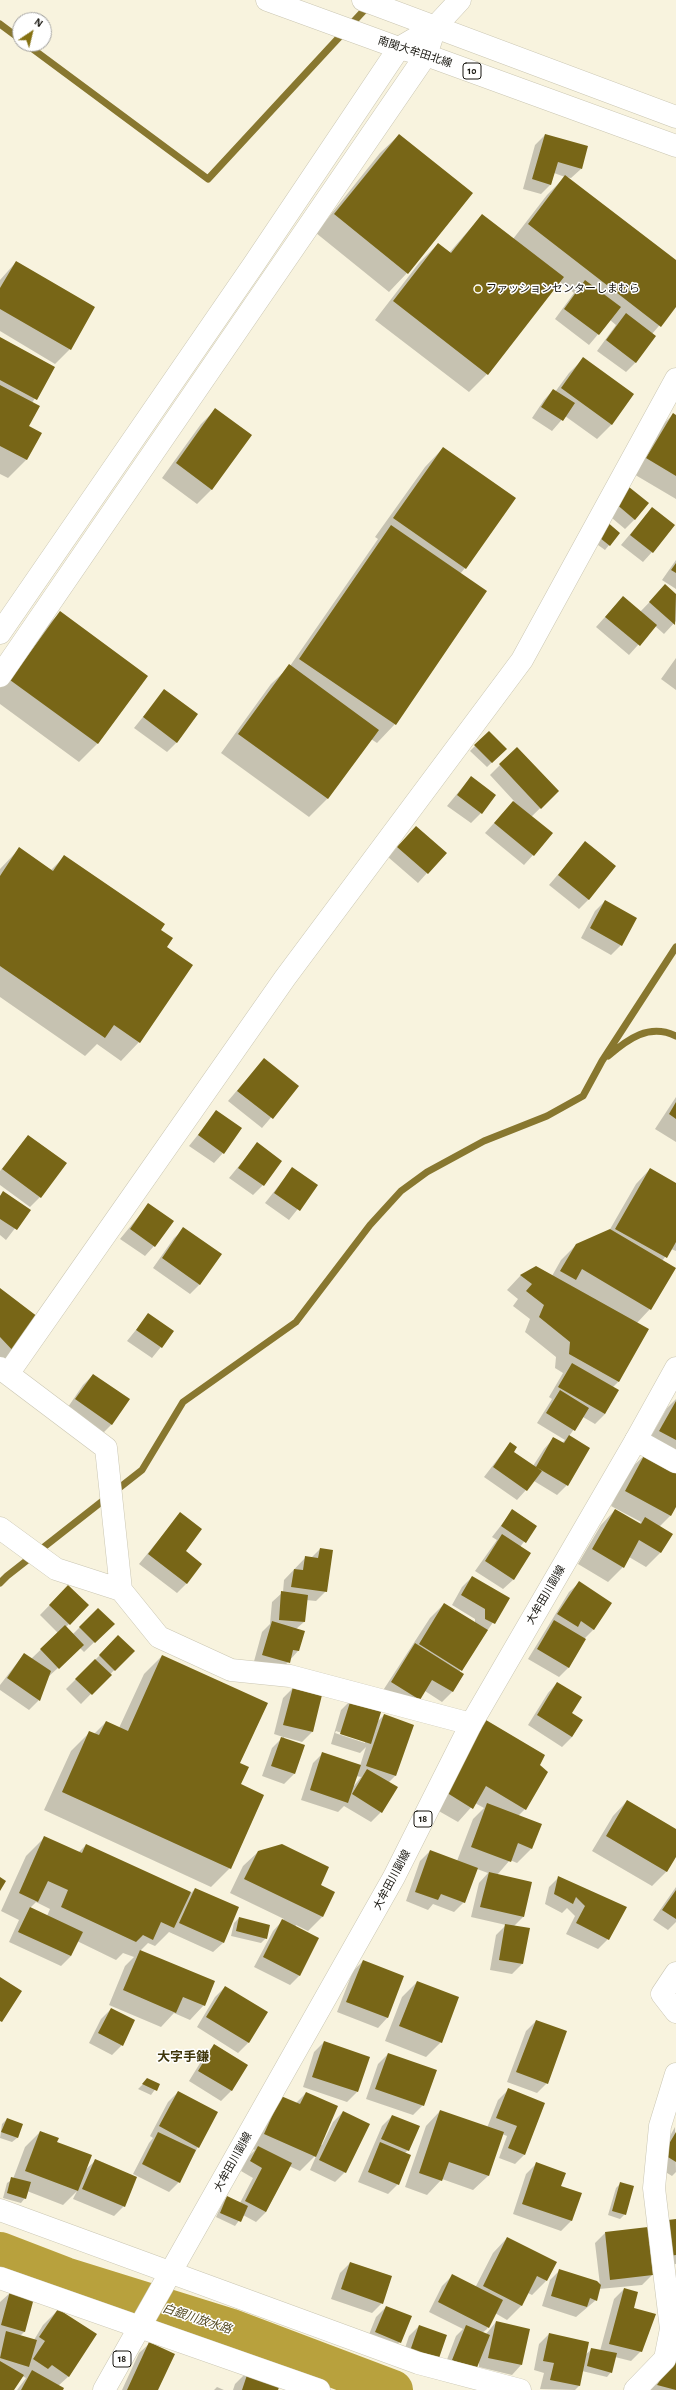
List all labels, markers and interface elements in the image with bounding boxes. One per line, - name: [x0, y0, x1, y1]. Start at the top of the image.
- north arrow: [12, 12, 52, 52]
- text: N: [32, 16, 45, 29]
- street label: 南関大牟田北線: [376, 34, 454, 70]
- road number: 10: [463, 63, 481, 79]
- place label: ファッションセンターしまむら: [486, 282, 640, 296]
- marker: ファッションセンターしまむら: [473, 284, 483, 294]
- street label: 大牟田川副線: [524, 1563, 568, 1627]
- road number: 18: [414, 1811, 432, 1827]
- street label: 大牟田川副線: [371, 1848, 413, 1912]
- district label: 大字手鎌: [157, 2049, 209, 2065]
- street label: 大牟田川副線: [211, 2130, 255, 2194]
- water label: 白銀川放水路: [161, 2301, 233, 2337]
- road number: 18: [113, 2351, 131, 2367]

